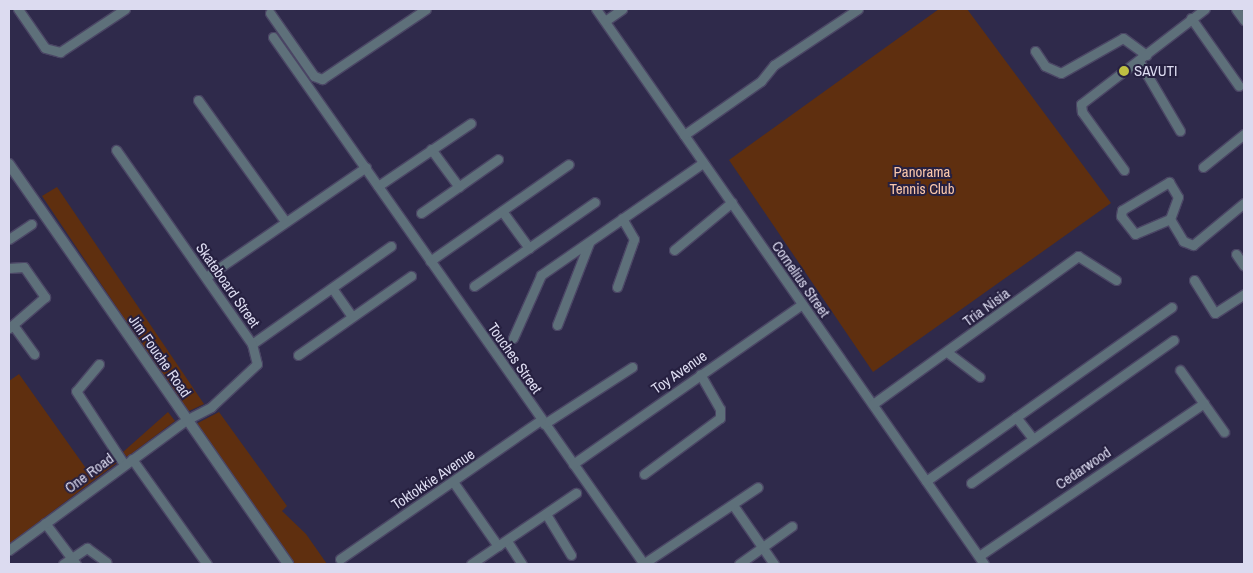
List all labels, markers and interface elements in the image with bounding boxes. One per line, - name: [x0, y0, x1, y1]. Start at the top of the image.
- place label: SAVUTI: [1134, 62, 1178, 80]
- marker: SAVUTI: [1118, 65, 1130, 77]
- park label: Panorama Tennis Club: [890, 162, 954, 197]
- street label: Cornelius Street: [768, 237, 834, 321]
- street label: Skateboard Street: [192, 239, 264, 331]
- street label: Tria Nisia: [959, 284, 1013, 330]
- street label: Jim Fouche Road: [125, 311, 195, 401]
- street label: Touches Street: [484, 319, 546, 397]
- street label: Toy Avenue: [648, 346, 710, 398]
- street label: Cedarwood: [1052, 443, 1114, 493]
- street label: Toktokkie Avenue: [388, 444, 478, 514]
- street label: One Road: [61, 449, 117, 497]

